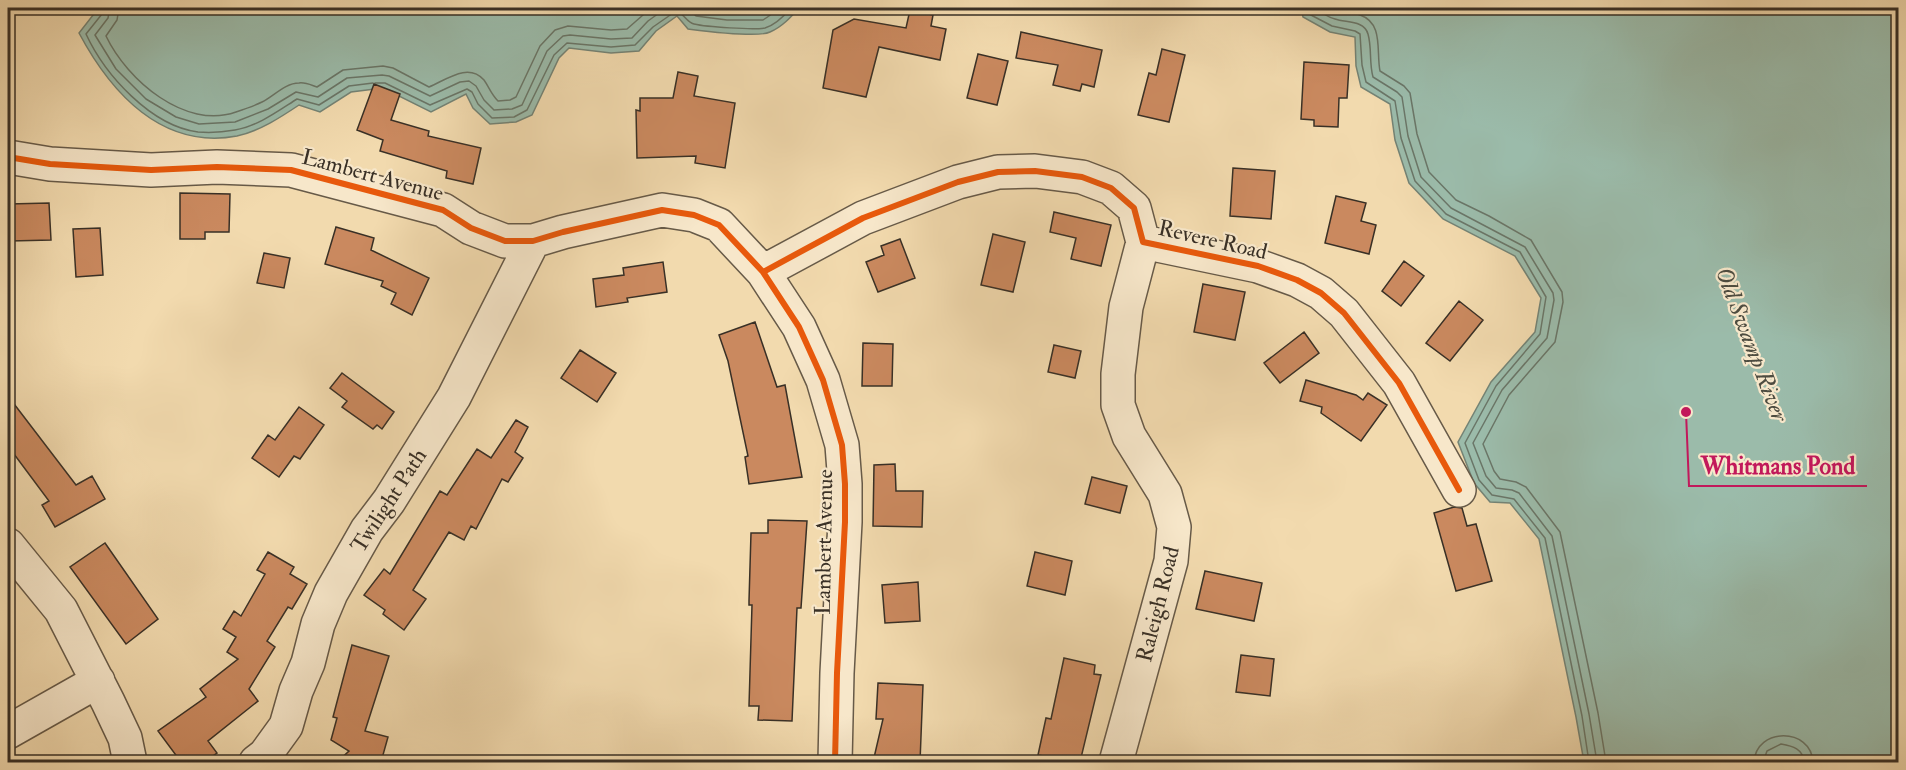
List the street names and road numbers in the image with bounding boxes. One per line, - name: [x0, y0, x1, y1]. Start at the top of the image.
- street label: Lambert Avenue: [299, 143, 447, 207]
- street label: Revere Road: [1155, 214, 1270, 266]
- street label: Twilight Path: [345, 443, 433, 558]
- street label: Lambert Avenue: [809, 469, 839, 615]
- street label: Raleigh Road: [1130, 543, 1186, 665]

